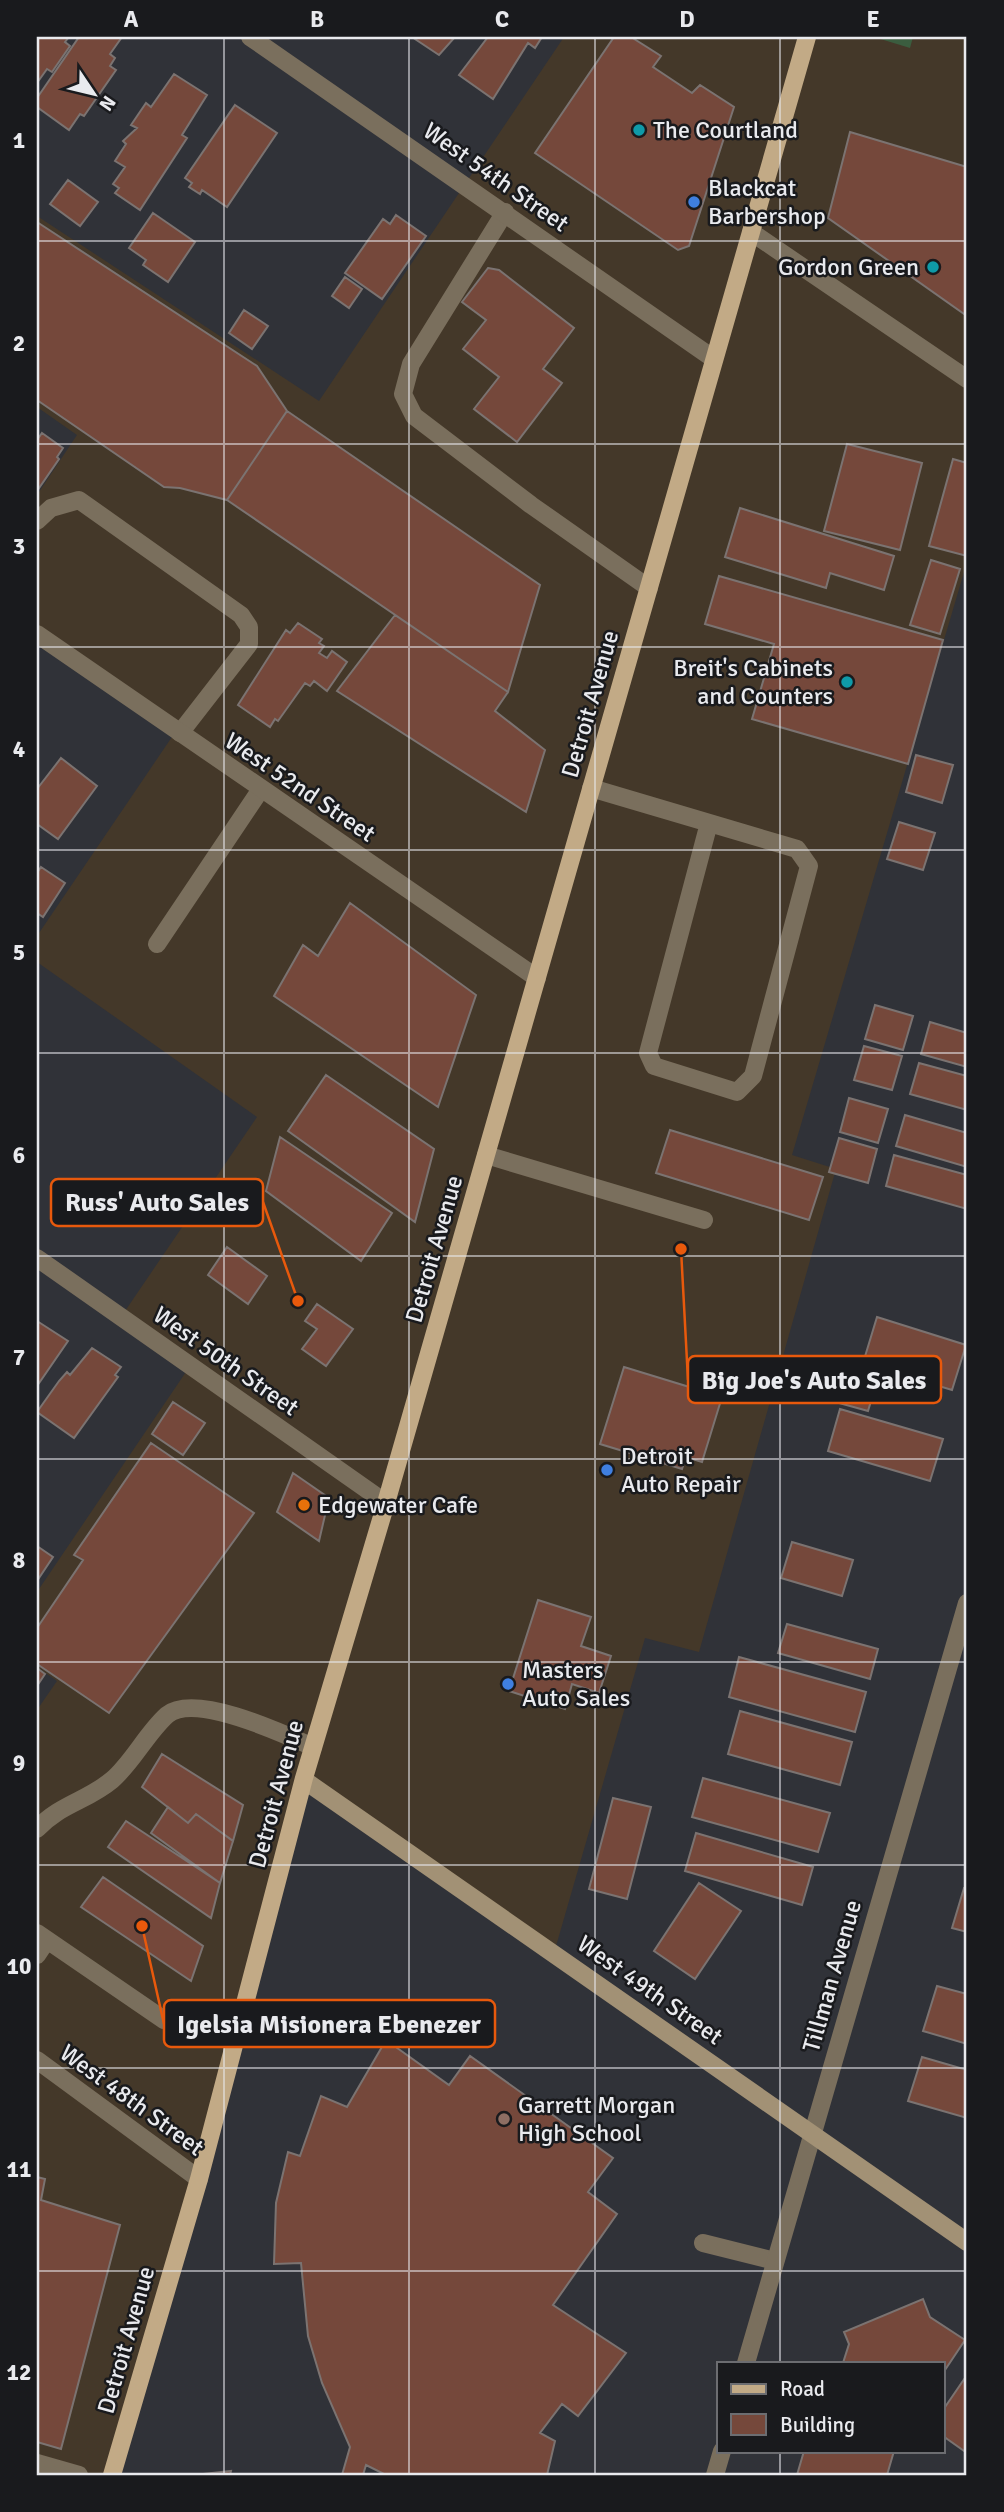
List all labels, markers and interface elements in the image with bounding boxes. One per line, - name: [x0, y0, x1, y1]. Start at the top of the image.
- text: A: [124, 5, 139, 34]
- text: B: [310, 5, 324, 34]
- text: C: [495, 5, 509, 34]
- text: D: [679, 5, 695, 34]
- text: E: [866, 5, 880, 34]
- north arrow: [60, 60, 130, 130]
- text: N: [93, 91, 121, 115]
- place label: The Courtland: [653, 115, 798, 145]
- street label: West 54th Street: [417, 116, 575, 238]
- marker: The Courtland: [631, 122, 647, 138]
- text: 1: [13, 126, 25, 155]
- place label: Blackcat Barbershop: [708, 173, 826, 231]
- marker: Blackcat Barbershop: [686, 194, 702, 210]
- place label: Gordon Green: [778, 252, 919, 282]
- marker: Gordon Green: [925, 259, 941, 275]
- text: 2: [13, 329, 25, 358]
- text: 3: [13, 532, 25, 561]
- street label: Detroit Avenue: [555, 627, 625, 781]
- place label: Breit's Cabinets and Counters: [673, 653, 833, 711]
- marker: Breit's Cabinets and Counters: [839, 674, 855, 690]
- street label: West 52nd Street: [219, 726, 381, 848]
- text: 4: [13, 735, 25, 764]
- text: 5: [13, 938, 25, 967]
- text: 6: [13, 1141, 25, 1170]
- street label: Detroit Avenue: [399, 1172, 469, 1326]
- callout: Russ' Auto Sales: [51, 1179, 263, 1226]
- text: Russ' Auto Sales: [65, 1187, 249, 1219]
- street label: West 50th Street: [147, 1300, 305, 1422]
- text: 7: [13, 1343, 25, 1372]
- callout: Big Joe's Auto Sales: [688, 1356, 941, 1403]
- text: Big Joe's Auto Sales: [702, 1365, 926, 1397]
- place label: Detroit Auto Repair: [621, 1441, 741, 1499]
- marker: Detroit Auto Repair: [599, 1462, 615, 1478]
- place label: Edgewater Cafe: [318, 1490, 478, 1520]
- marker: Edgewater Cafe: [296, 1497, 312, 1513]
- text: 8: [13, 1546, 25, 1575]
- place label: Masters Auto Sales: [522, 1655, 630, 1713]
- marker: Masters Auto Sales: [500, 1676, 516, 1692]
- street label: Detroit Avenue: [242, 1717, 310, 1871]
- text: 9: [13, 1749, 25, 1778]
- street label: Tillman Avenue: [796, 1896, 868, 2056]
- street label: West 49th Street: [571, 1929, 729, 2051]
- text: 10: [7, 1952, 31, 1981]
- callout: Igelsia Misionera Ebenezer: [164, 2000, 495, 2047]
- text: Igelsia Misionera Ebenezer: [177, 2009, 482, 2041]
- street label: West 48th Street: [54, 2038, 210, 2162]
- place label: Garrett Morgan High School: [518, 2090, 675, 2148]
- marker: Garrett Morgan High School: [496, 2111, 512, 2127]
- text: 11: [7, 2155, 31, 2184]
- street label: Detroit Avenue: [91, 2263, 161, 2417]
- text: 12: [7, 2358, 31, 2387]
- legend: [717, 2362, 944, 2452]
- text: Road: [780, 2376, 825, 2402]
- text: Building: [780, 2412, 855, 2438]

